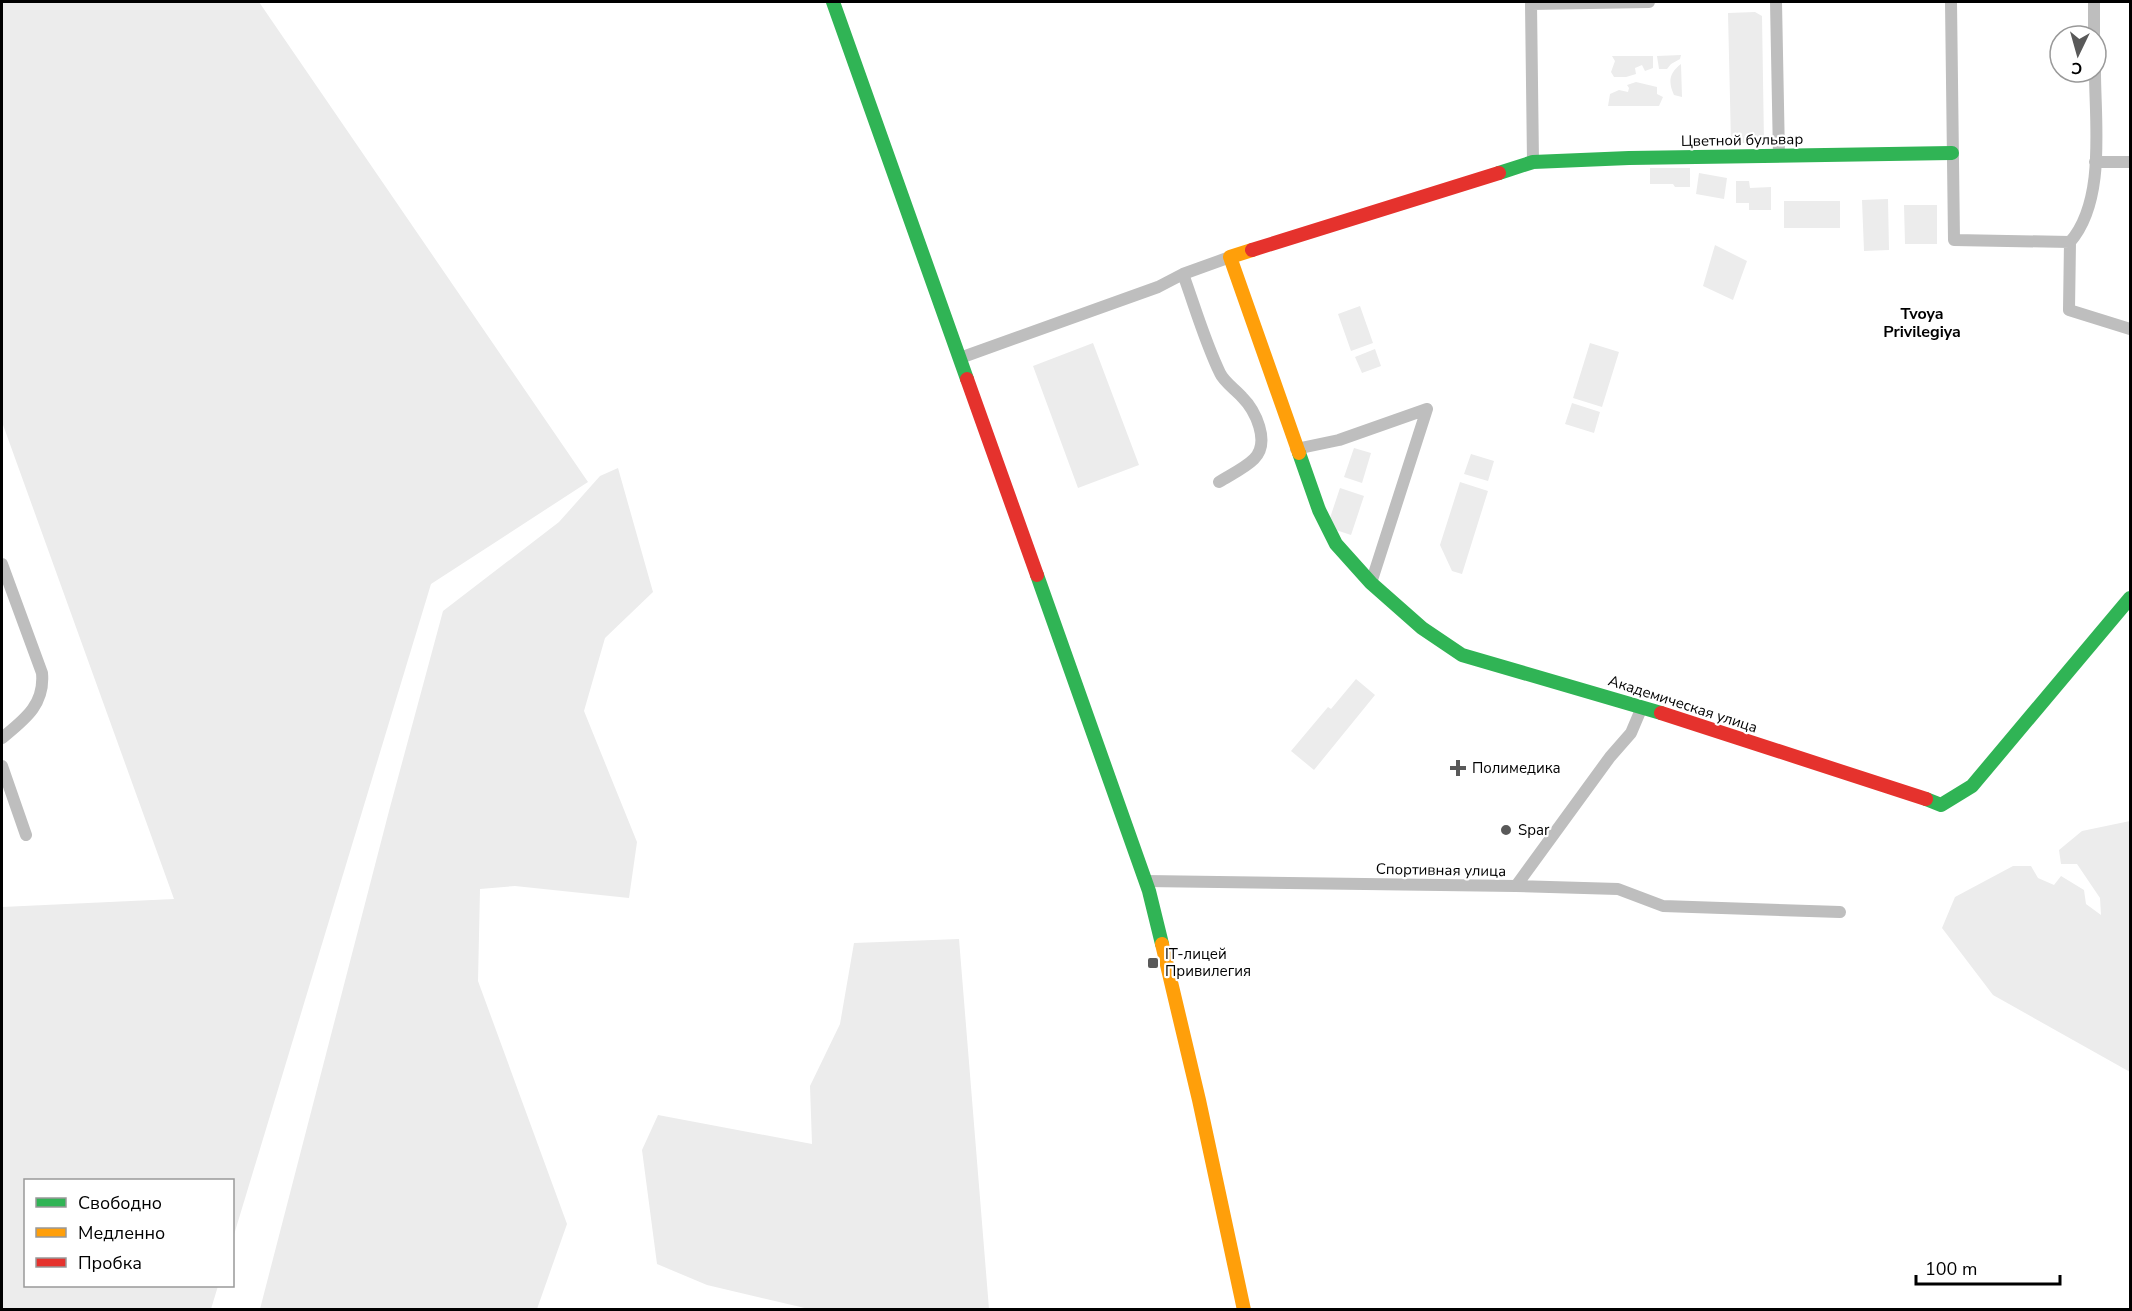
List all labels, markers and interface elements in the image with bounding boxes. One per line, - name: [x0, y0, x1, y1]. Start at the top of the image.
- north arrow: [2048, 24, 2108, 84]
- text: С: [2070, 57, 2083, 79]
- street label: Цветной бульвар: [1681, 129, 1803, 151]
- district label: Tvoya Privilegiya: [1883, 303, 1961, 343]
- street label: Академическая улица: [1606, 670, 1760, 738]
- place label: Полимедика: [1472, 758, 1561, 778]
- marker: Полимедика: [1449, 759, 1467, 777]
- place label: Spar: [1518, 820, 1550, 840]
- marker: Spar: [1499, 823, 1513, 837]
- street label: Спортивная улица: [1376, 859, 1506, 881]
- place label: IT-лицей Привилегия: [1165, 944, 1251, 981]
- marker: IT-лицей Привилегия: [1146, 956, 1160, 970]
- legend: [24, 1179, 234, 1287]
- text: Свободно: [78, 1191, 162, 1215]
- text: Медленно: [78, 1221, 165, 1245]
- scale bar: [1916, 1248, 2060, 1286]
- text: Пробка: [78, 1251, 142, 1275]
- text: 100 m: [1925, 1257, 1977, 1281]

